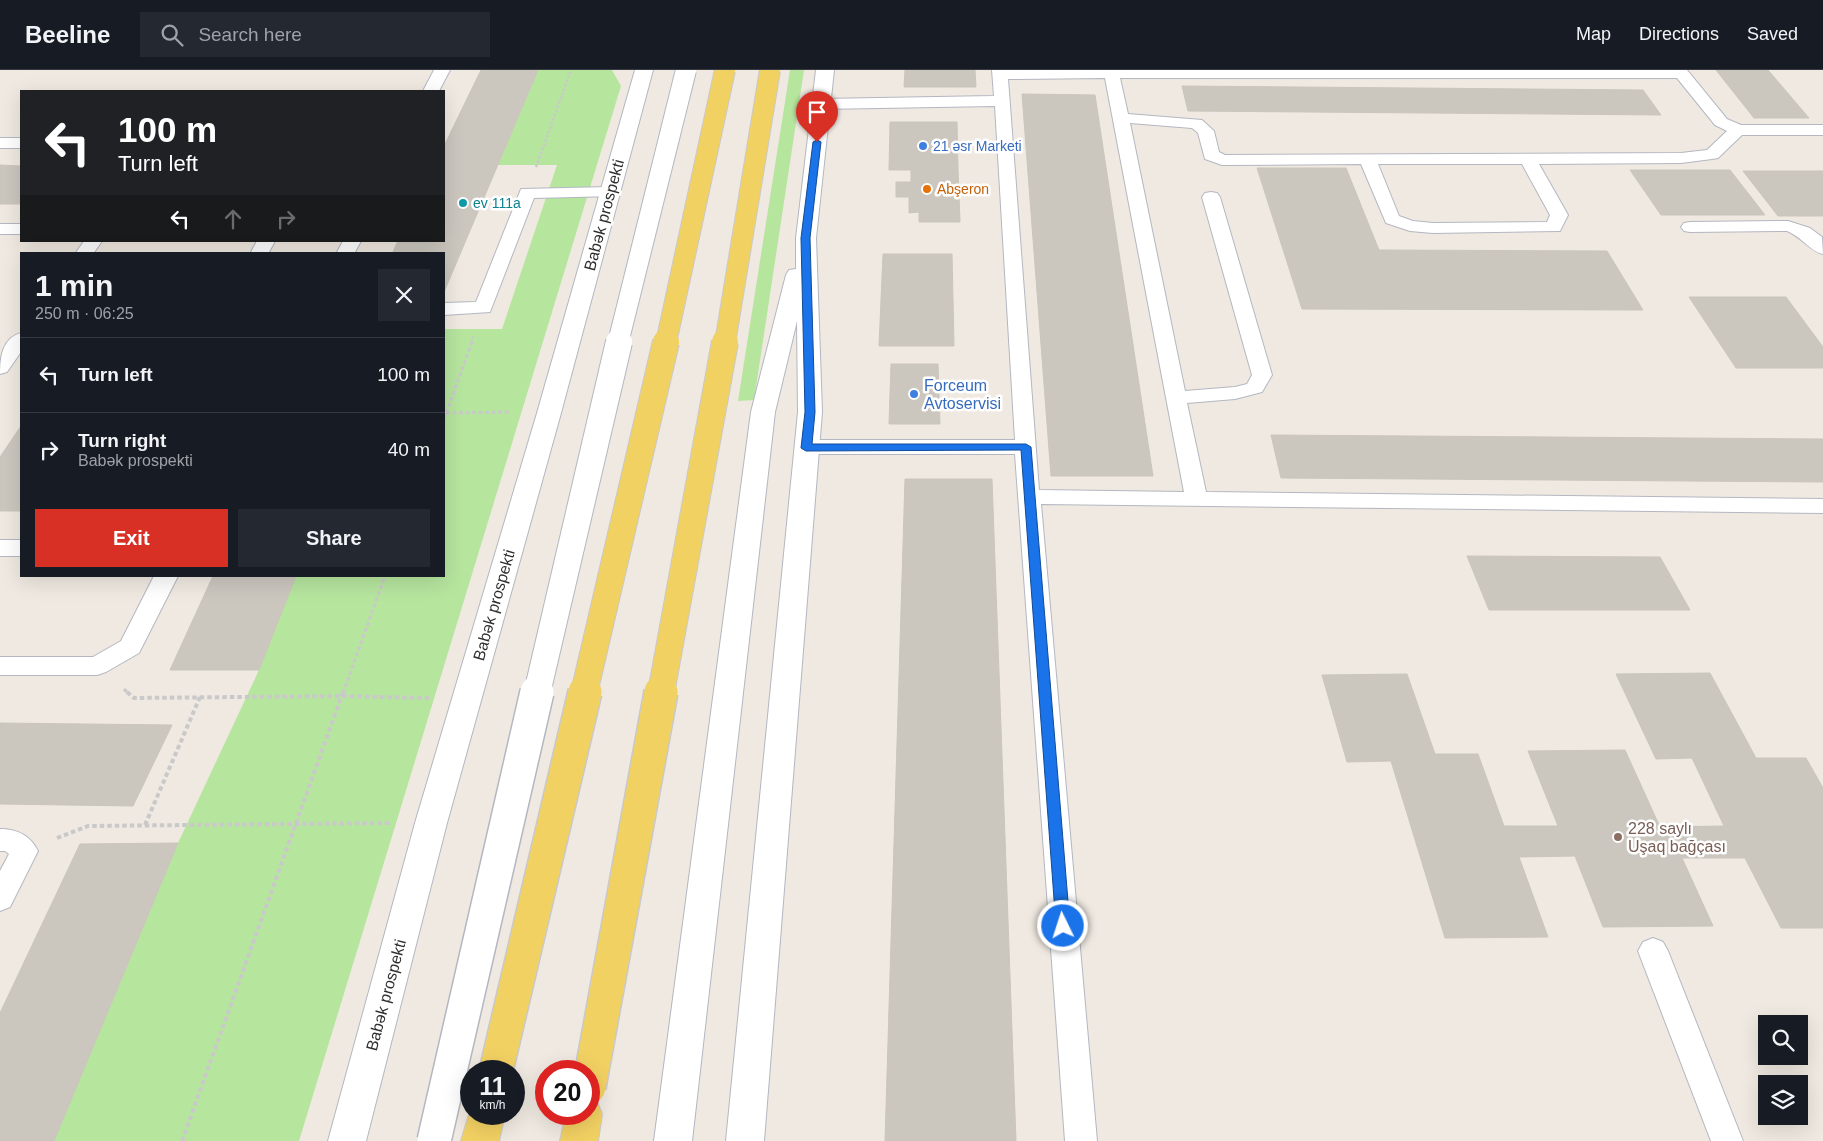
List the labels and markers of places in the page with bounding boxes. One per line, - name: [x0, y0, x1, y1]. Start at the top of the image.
- pin: [796, 91, 838, 142]
- place label: 21 əsr Marketi: [933, 138, 1022, 154]
- marker: 21 əsr Marketi: [917, 140, 929, 152]
- place label: Abşeron: [937, 181, 989, 197]
- marker: Abşeron: [921, 183, 933, 195]
- place label: ev 111a: [473, 195, 521, 211]
- marker: ev 111a: [457, 197, 469, 209]
- place label: Forceum Avtoservisi: [924, 377, 1001, 412]
- marker: Forceum Avtoservisi: [908, 388, 920, 400]
- place label: 228 saylı Uşaq bağçası: [1628, 820, 1726, 855]
- marker: 228 saylı Uşaq bağçası: [1612, 831, 1624, 843]

